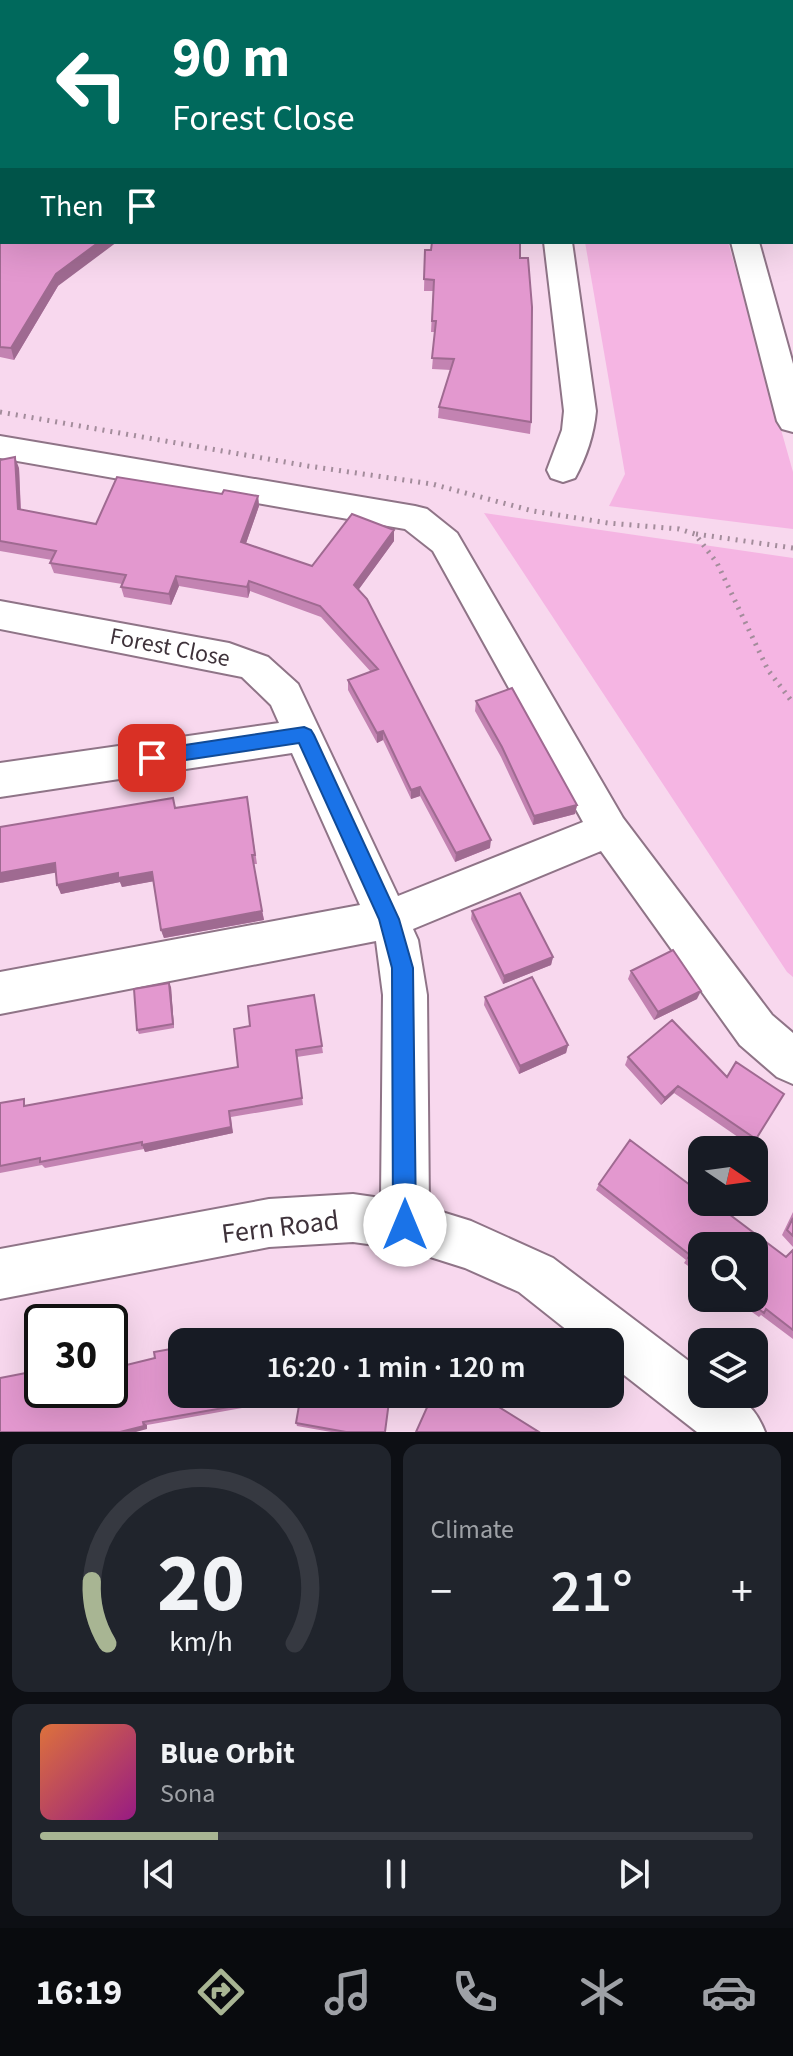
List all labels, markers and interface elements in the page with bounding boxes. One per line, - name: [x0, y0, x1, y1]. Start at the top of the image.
- text: 90 m: [172, 19, 290, 98]
- icon: left: [40, 32, 144, 136]
- text: Forest Close: [172, 93, 355, 144]
- icon: arrive: [120, 184, 164, 228]
- text: Then: [40, 185, 104, 228]
- street label: Forest Close: [107, 619, 233, 676]
- pin: [118, 724, 186, 792]
- icon: arrive: [130, 736, 174, 780]
- north arrow: [688, 1136, 768, 1216]
- map controls: [688, 1136, 768, 1408]
- position arrow: [363, 1183, 447, 1267]
- street label: Fern Road: [219, 1200, 341, 1254]
- button: search: [688, 1232, 768, 1312]
- speed limit sign: 30: [24, 1304, 128, 1408]
- button: layers: [688, 1328, 768, 1408]
- text: 16:20 · 1 min · 120 m: [266, 1346, 526, 1389]
- text: Climate: [431, 1511, 514, 1548]
- text: 20: [157, 1525, 245, 1643]
- text: 21°: [551, 1550, 633, 1635]
- text: −: [431, 1561, 452, 1624]
- text: +: [731, 1561, 753, 1624]
- text: km/h: [170, 1622, 233, 1662]
- text: Blue Orbit: [160, 1732, 295, 1775]
- text: Sona: [160, 1775, 215, 1812]
- icon: previous: [137, 1852, 181, 1896]
- icon: pause: [374, 1852, 418, 1896]
- icon: next: [612, 1852, 656, 1896]
- icon: directions: [193, 1964, 249, 2020]
- icon: music: [320, 1964, 376, 2020]
- icon: phone: [447, 1964, 503, 2020]
- icon: climate: [574, 1964, 630, 2020]
- icon: car: [701, 1964, 757, 2020]
- text: 16:19: [36, 1967, 122, 2018]

